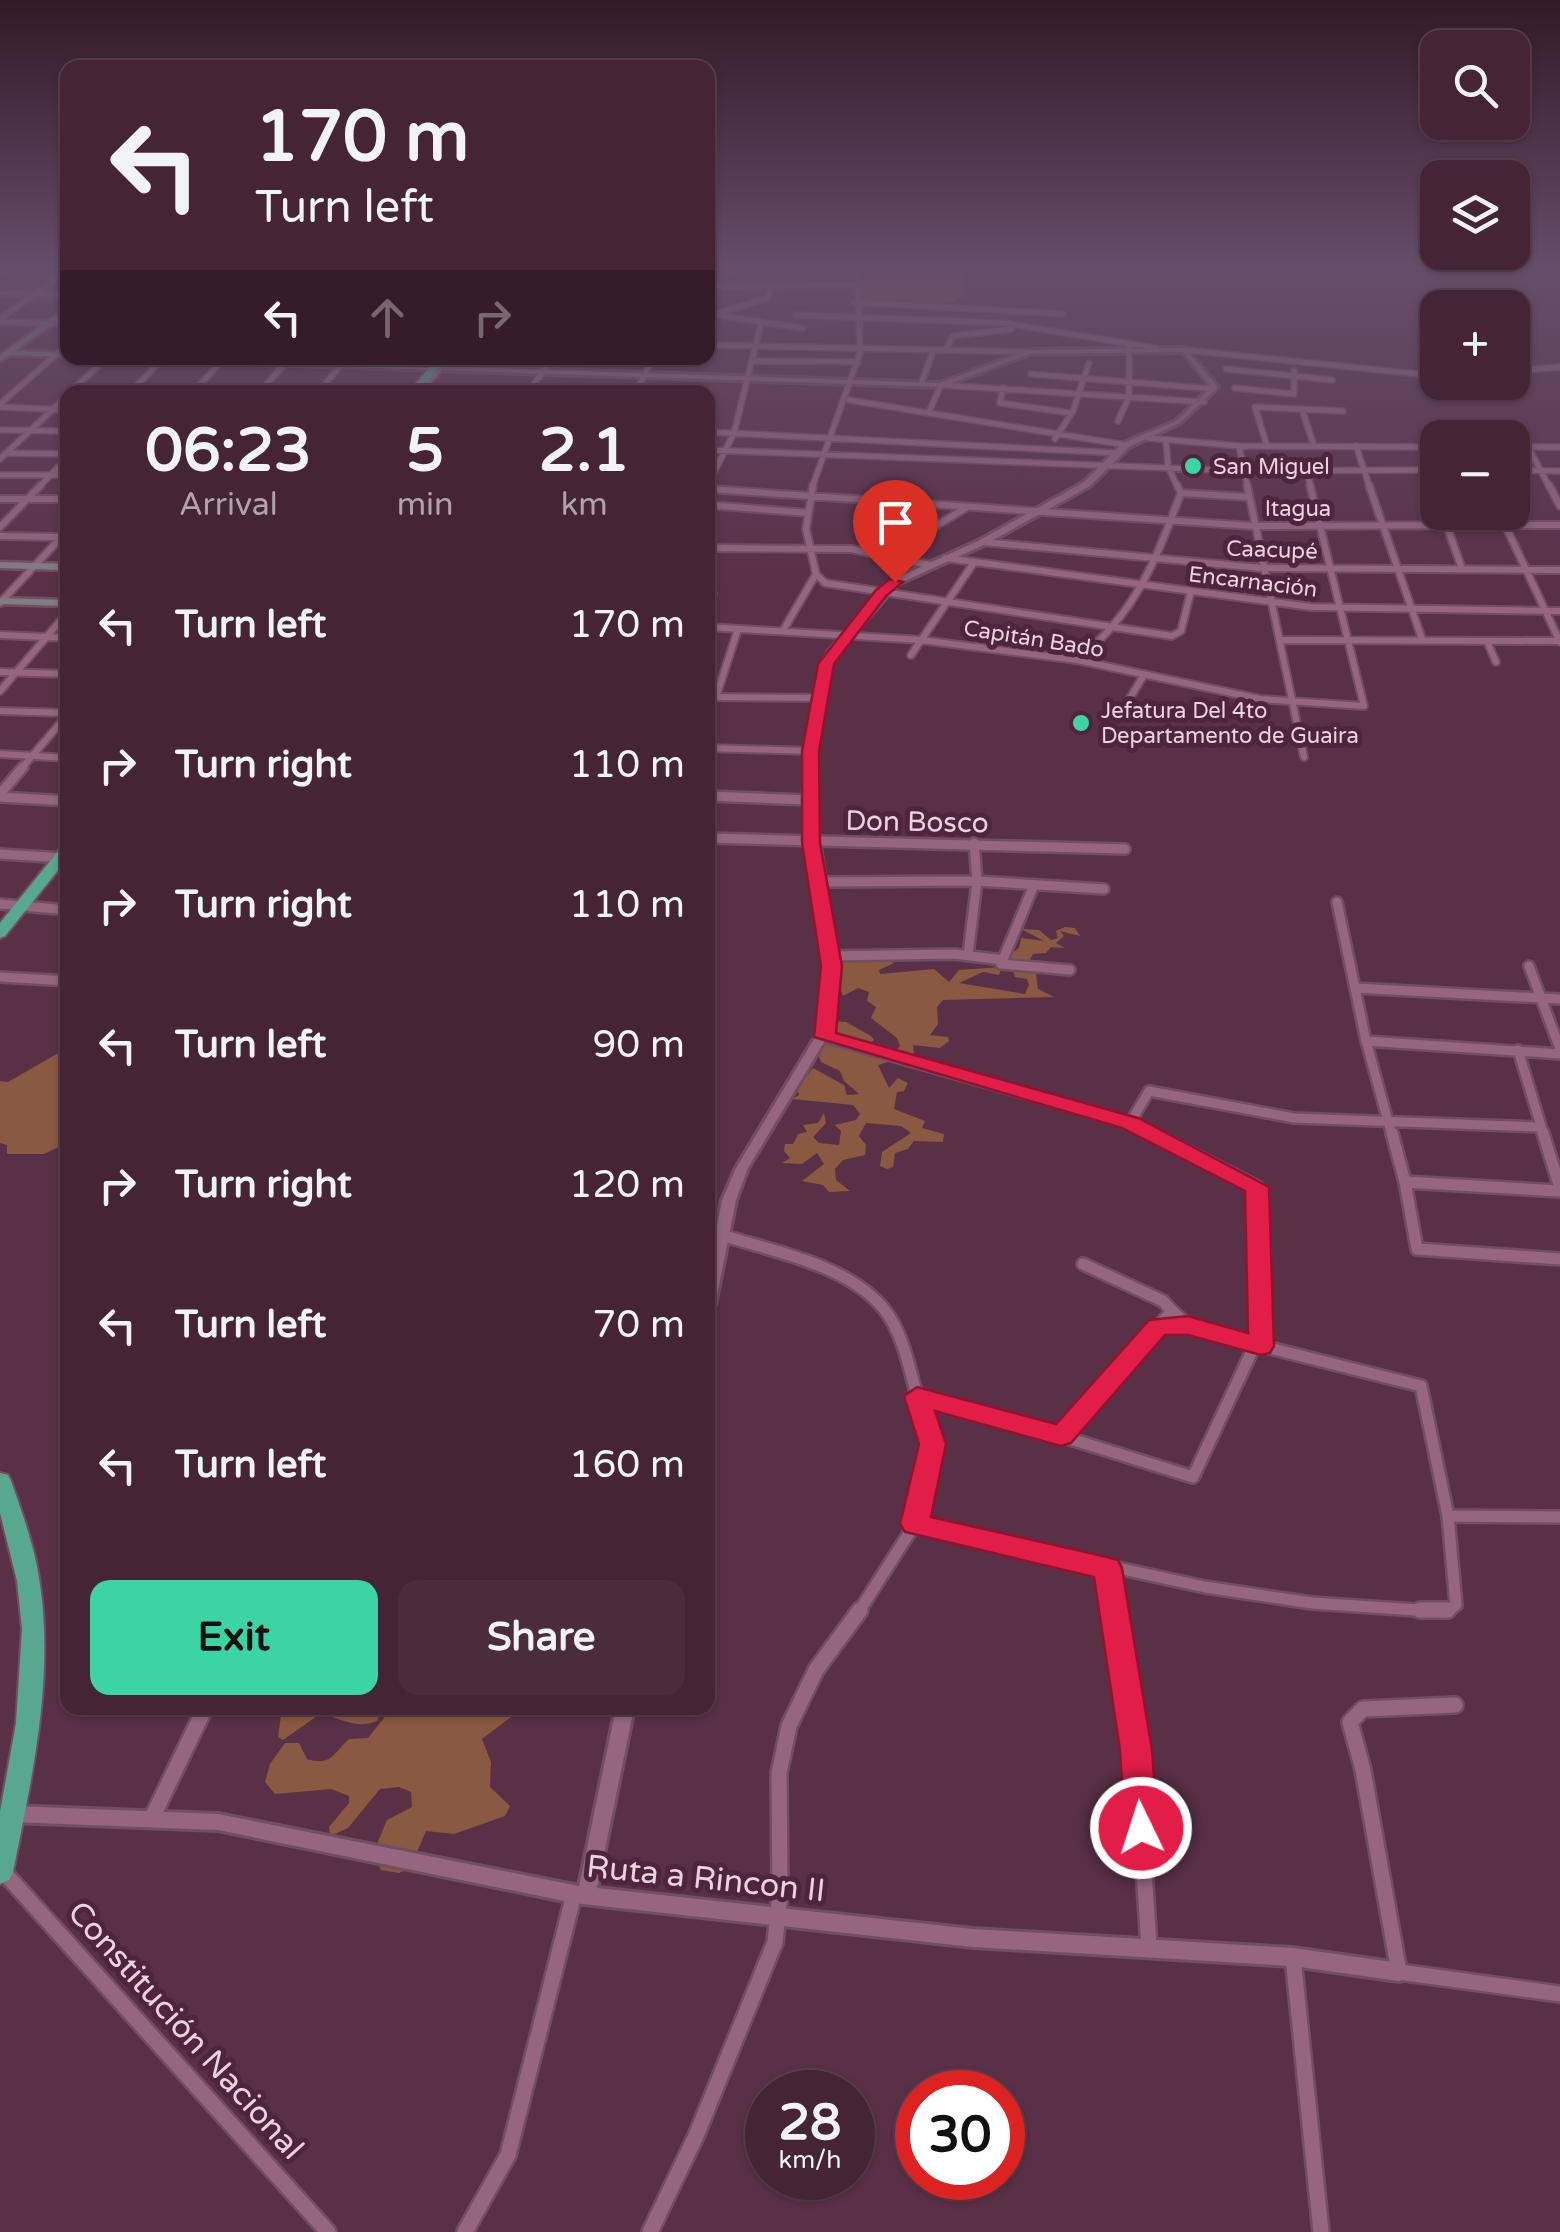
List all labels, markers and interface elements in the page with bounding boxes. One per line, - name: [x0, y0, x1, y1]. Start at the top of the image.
- map controls: [1420, 30, 1530, 530]
- button: search: [1420, 30, 1530, 140]
- text: 170 m: [255, 96, 469, 180]
- icon: left: [90, 100, 220, 230]
- button: layers: [1420, 160, 1530, 270]
- text: Turn left: [255, 181, 434, 235]
- icon: left: [255, 290, 310, 345]
- icon: ahead: [360, 290, 415, 345]
- icon: right: [465, 290, 520, 345]
- button: +: [1420, 290, 1530, 400]
- text: 06:23: [145, 415, 312, 487]
- text: 5: [406, 415, 444, 487]
- text: 2.1: [539, 415, 630, 487]
- button: −: [1420, 420, 1530, 530]
- place label: San Miguel: [1213, 454, 1330, 480]
- marker: San Miguel: [1182, 455, 1204, 477]
- pin: [853, 480, 938, 583]
- text: Arrival: [179, 486, 278, 524]
- text: min: [397, 486, 454, 524]
- text: km: [561, 486, 608, 524]
- icon: arrive: [868, 495, 923, 550]
- street label: Itagua: [1265, 496, 1331, 522]
- street label: Caacupé: [1226, 535, 1318, 565]
- street label: Encarnación: [1187, 561, 1319, 603]
- icon: left: [90, 598, 145, 653]
- text: Turn left: [175, 602, 326, 648]
- text: 170 m: [569, 602, 685, 648]
- street label: Capitán Bado: [962, 615, 1106, 663]
- place label: Jefatura Del 4to Departamento de Guaira: [1101, 698, 1359, 749]
- marker: Jefatura Del 4to Departamento de Guaira: [1070, 712, 1092, 734]
- icon: right: [90, 738, 145, 793]
- text: Turn right: [175, 742, 352, 788]
- text: 110 m: [569, 742, 685, 788]
- street label: Don Bosco: [845, 804, 989, 840]
- icon: right: [90, 878, 145, 933]
- text: Turn right: [175, 882, 352, 928]
- text: 110 m: [569, 882, 685, 928]
- icon: left: [90, 1018, 145, 1073]
- text: Turn left: [175, 1022, 326, 1068]
- text: 90 m: [593, 1022, 685, 1068]
- icon: right: [90, 1158, 145, 1213]
- text: Turn right: [175, 1162, 352, 1208]
- text: 120 m: [569, 1162, 685, 1208]
- icon: left: [90, 1298, 145, 1353]
- text: Turn left: [175, 1302, 326, 1348]
- text: 70 m: [593, 1302, 685, 1348]
- icon: left: [90, 1438, 145, 1493]
- text: Turn left: [175, 1442, 326, 1488]
- text: 160 m: [569, 1442, 685, 1488]
- button: Exit: [90, 1580, 378, 1695]
- button: Share: [398, 1580, 685, 1695]
- position arrow: [1089, 1776, 1193, 1880]
- street label: Ruta a Rincon II: [585, 1848, 827, 1910]
- street label: Constitución Nacional: [59, 1894, 311, 2167]
- speed limit sign: 30: [895, 2070, 1025, 2200]
- text: 28: [779, 2093, 841, 2153]
- text: km/h: [779, 2145, 841, 2175]

